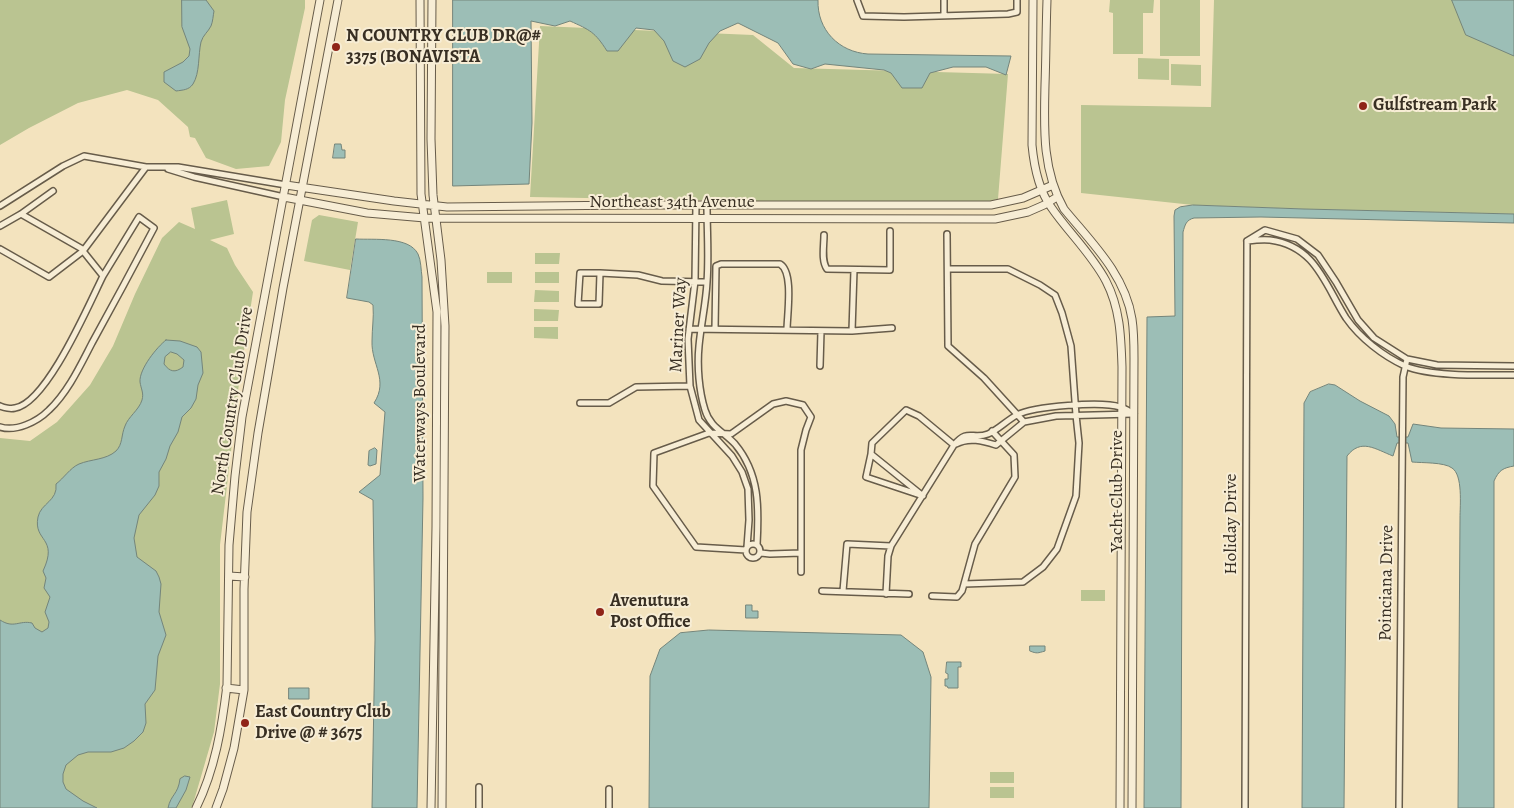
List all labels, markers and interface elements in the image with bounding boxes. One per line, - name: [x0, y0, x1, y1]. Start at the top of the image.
- place label: N COUNTRY CLUB DR@# 3375 (BONAVISTA: [346, 26, 541, 68]
- marker: N COUNTRY CLUB DR@# 3375 (BONAVISTA: [330, 41, 342, 53]
- place label: Gulfstream Park: [1373, 95, 1496, 117]
- marker: Gulfstream Park: [1357, 100, 1369, 112]
- street label: Northeast 34th Avenue: [589, 192, 755, 214]
- street label: Mariner Way: [666, 277, 692, 373]
- street label: North Country Club Drive: [207, 305, 259, 497]
- street label: Waterways Boulevard: [410, 324, 432, 482]
- street label: Yacht Club Drive: [1107, 430, 1129, 552]
- street label: Holiday Drive: [1221, 473, 1243, 575]
- street label: Poinciana Drive: [1375, 525, 1399, 641]
- place label: Avenutura Post Office: [610, 591, 690, 634]
- marker: Avenutura Post Office: [594, 606, 606, 618]
- place label: East Country Club Drive @ # 3675: [255, 702, 391, 744]
- marker: East Country Club Drive @ # 3675: [239, 717, 251, 729]

